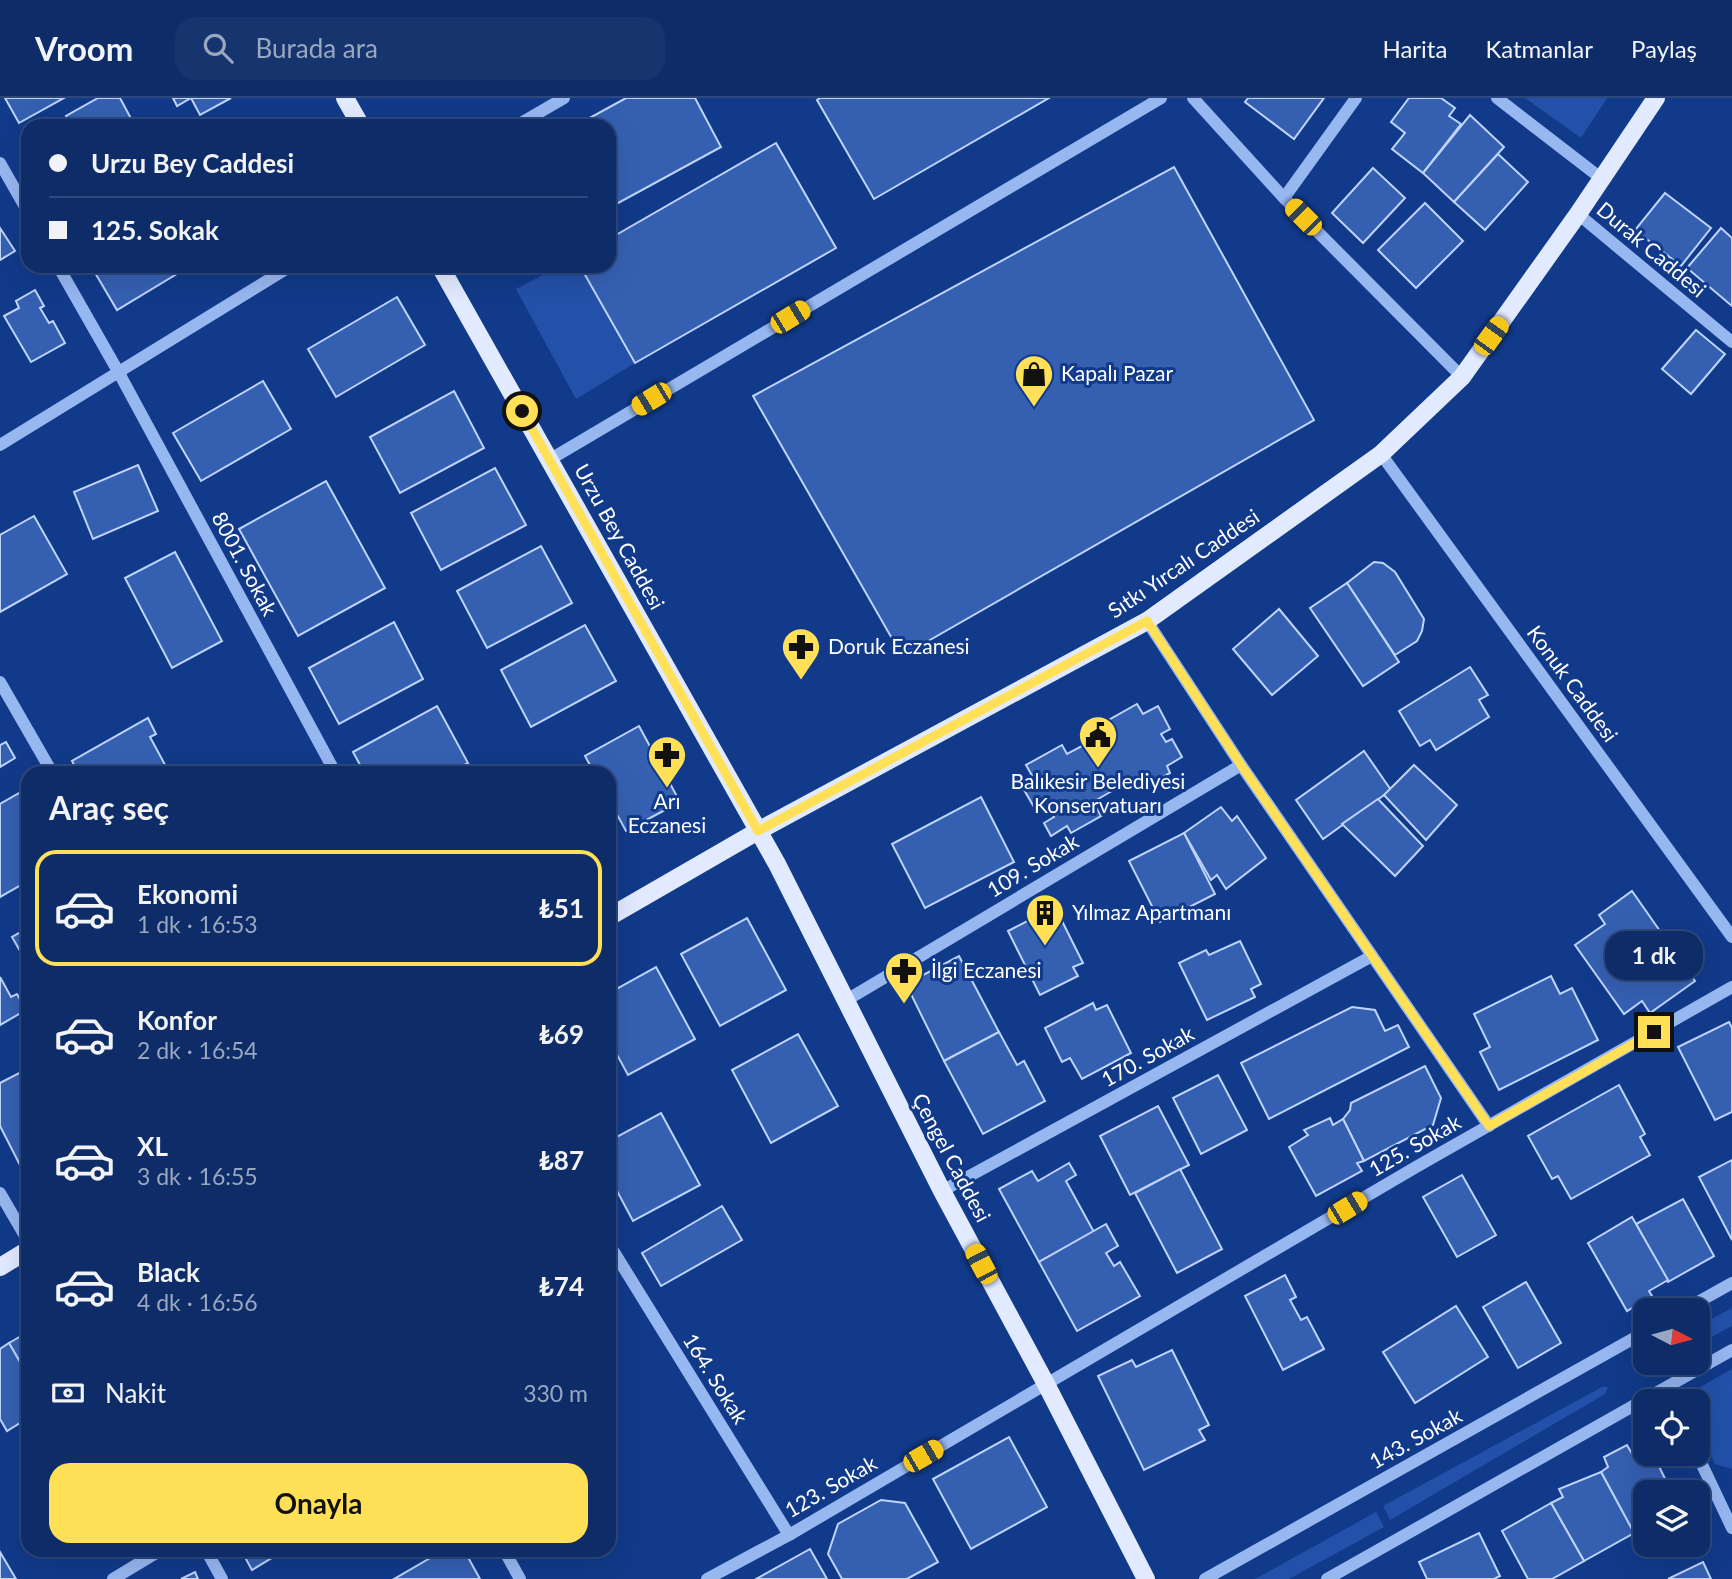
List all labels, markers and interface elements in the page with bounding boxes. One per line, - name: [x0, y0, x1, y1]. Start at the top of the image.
- search box: [175, 17, 665, 80]
- text: Vroom: [35, 28, 133, 68]
- icon: search: [199, 29, 237, 67]
- text: Burada ara: [255, 32, 378, 64]
- text: Harita: [1382, 34, 1447, 63]
- text: Katmanlar: [1485, 34, 1593, 63]
- text: Paylaş: [1631, 34, 1697, 63]
- text: Urzu Bey Caddesi: [91, 147, 294, 179]
- car: [1281, 195, 1326, 239]
- street label: Durak Caddesi: [1592, 196, 1712, 302]
- text: 125. Sokak: [91, 214, 219, 246]
- car: [767, 297, 814, 337]
- car: [1471, 313, 1512, 359]
- shop icon: Kapalı Pazar: [1013, 353, 1055, 408]
- place label: Kapalı Pazar: [1061, 360, 1174, 385]
- car: [628, 379, 675, 419]
- route start: [506, 395, 538, 427]
- street label: Urzu Bey Caddesi: [570, 459, 671, 613]
- street label: Sıtkı Yırcalı Caddesi: [1103, 503, 1263, 623]
- street label: 8001. Sokak: [208, 507, 283, 620]
- street label: Konuk Caddesi: [1523, 620, 1624, 746]
- pharmacy icon: Doruk Eczanesi: [780, 626, 822, 681]
- place label: Doruk Eczanesi: [828, 633, 970, 658]
- public building icon: Balıkesir Belediyesi Konservatuarı: [1077, 714, 1119, 769]
- pharmacy icon: Arı Eczanesi: [646, 734, 688, 789]
- place label: Balıkesir Belediyesi Konservatuarı: [1011, 768, 1185, 817]
- text: Araç seç: [49, 788, 169, 827]
- place label: Arı Eczanesi: [628, 788, 706, 837]
- street label: 109. Sokak: [982, 828, 1083, 902]
- icon: car: [53, 877, 116, 940]
- text: Ekonomi: [137, 878, 238, 910]
- text: ₺51: [539, 892, 584, 924]
- building icon: Yılmaz Apartmanı: [1024, 892, 1066, 947]
- place label: Yılmaz Apartmanı: [1072, 899, 1231, 924]
- text: 1 dk · 16:53: [137, 910, 258, 938]
- callout: 1 dk: [1605, 930, 1703, 979]
- text: 1 dk: [1632, 941, 1676, 969]
- pharmacy icon: İlgi Eczanesi: [883, 950, 925, 1005]
- place label: İlgi Eczanesi: [931, 957, 1042, 982]
- icon: car: [53, 1003, 116, 1066]
- text: Konfor: [137, 1004, 217, 1036]
- route end: [1638, 1016, 1670, 1048]
- text: ₺69: [539, 1018, 584, 1050]
- street label: 170. Sokak: [1097, 1020, 1198, 1091]
- text: 2 dk · 16:54: [137, 1036, 258, 1064]
- street label: Çengel Caddesi: [908, 1089, 997, 1226]
- street label: 125. Sokak: [1364, 1108, 1465, 1181]
- icon: car: [53, 1129, 116, 1192]
- text: XL: [137, 1130, 168, 1162]
- text: ₺87: [539, 1144, 584, 1176]
- text: 3 dk · 16:55: [137, 1162, 258, 1190]
- car: [1324, 1188, 1371, 1228]
- car: [962, 1241, 1001, 1287]
- icon: car: [53, 1255, 116, 1318]
- text: Black: [137, 1256, 200, 1288]
- text: ₺74: [539, 1270, 584, 1302]
- text: 4 dk · 16:56: [137, 1288, 258, 1316]
- north arrow: [1633, 1298, 1710, 1376]
- map controls: [1633, 1298, 1710, 1557]
- street label: 164. Sokak: [679, 1328, 754, 1428]
- icon: cash: [49, 1374, 87, 1412]
- text: Nakit: [105, 1377, 166, 1409]
- text: 330 m: [523, 1379, 588, 1407]
- button: locate: [1633, 1389, 1710, 1466]
- street label: 143. Sokak: [1365, 1402, 1466, 1473]
- car: [900, 1436, 947, 1476]
- street label: 123. Sokak: [780, 1449, 881, 1522]
- button: Onayla: [49, 1463, 588, 1543]
- button: layers: [1633, 1480, 1710, 1557]

